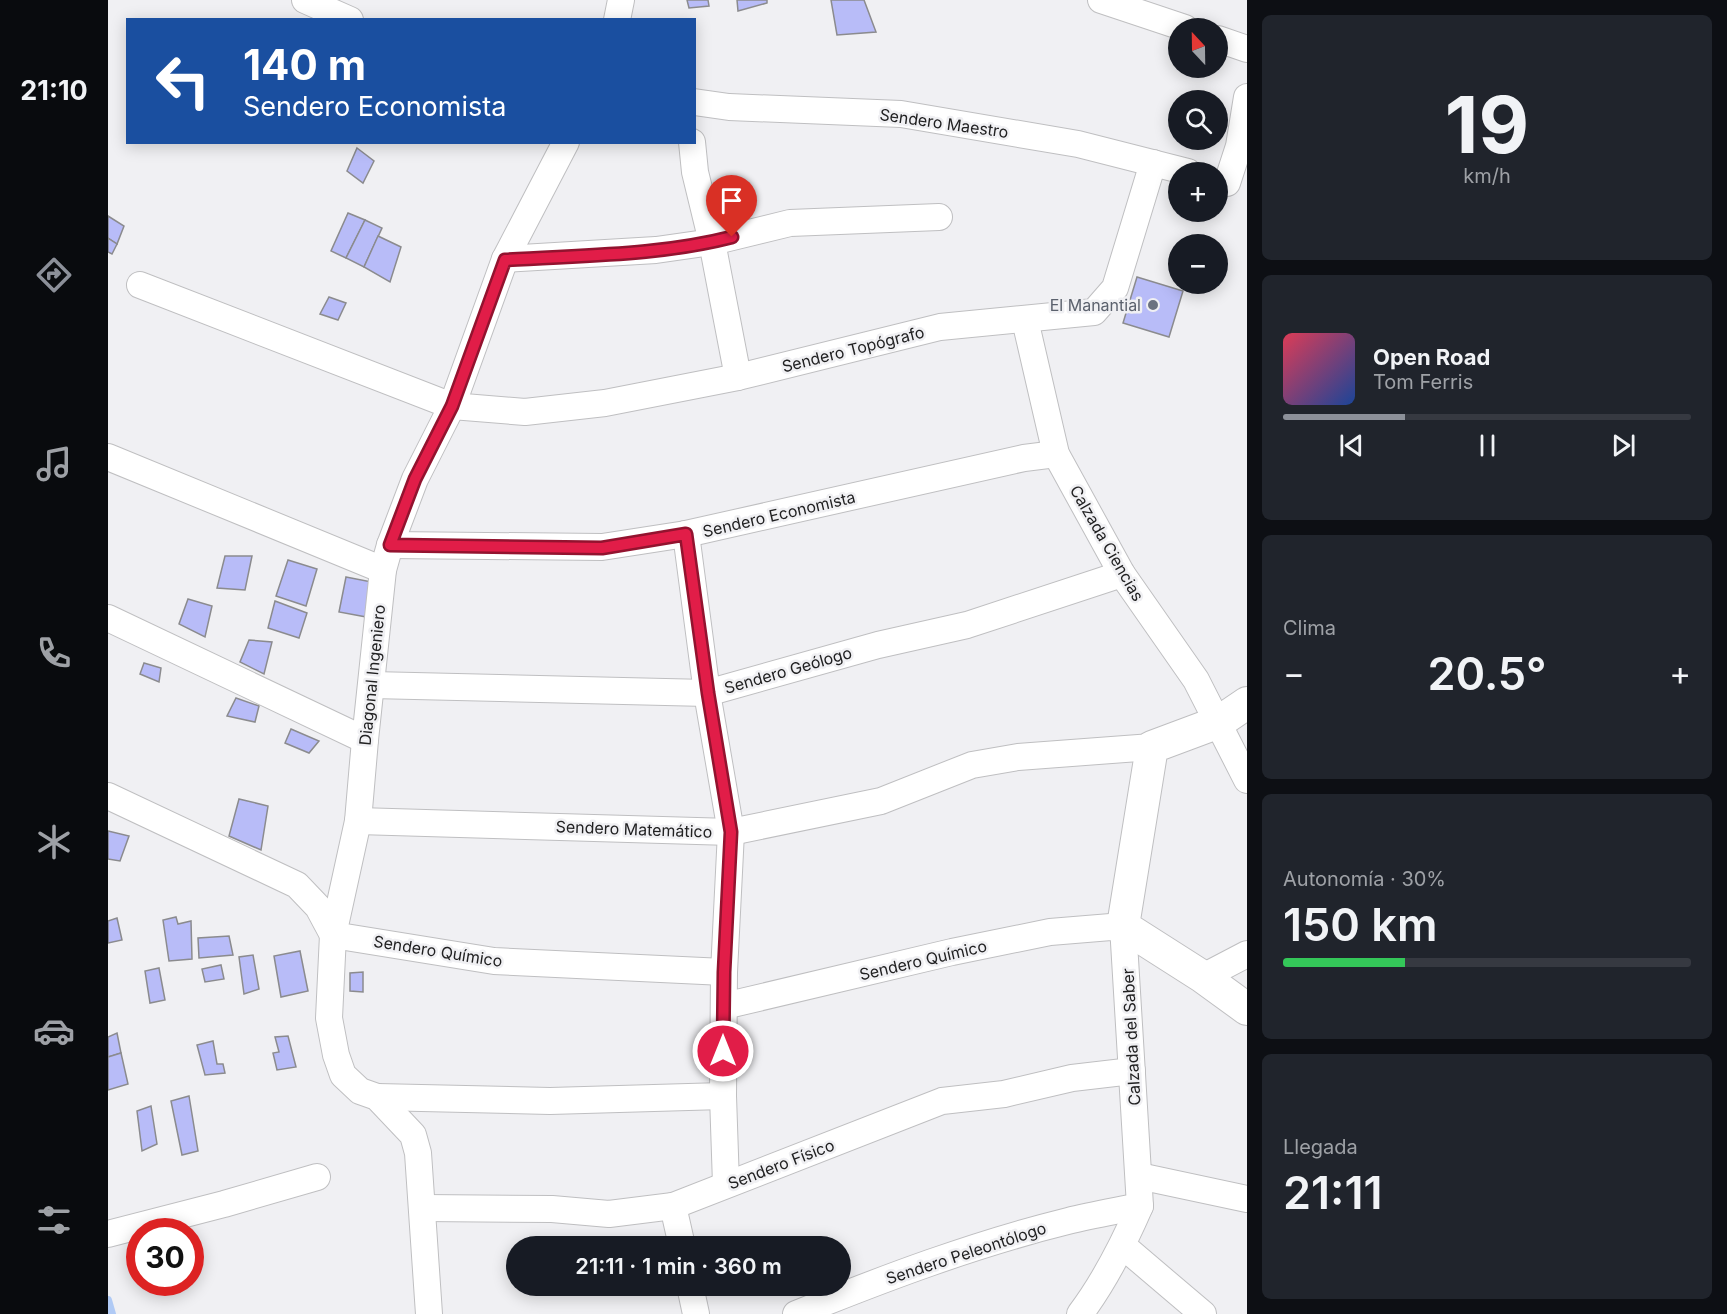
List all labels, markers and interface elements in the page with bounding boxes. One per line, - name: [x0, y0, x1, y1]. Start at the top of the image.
- north arrow: [1168, 18, 1228, 78]
- map controls: [1168, 18, 1228, 294]
- text: 140 m: [243, 39, 366, 90]
- icon: left: [144, 42, 222, 120]
- text: 21:10: [20, 74, 88, 107]
- text: 19: [1445, 77, 1529, 172]
- text: Sendero Economista: [243, 90, 506, 123]
- button: search: [1168, 90, 1228, 150]
- street label: Sendero Maestro: [878, 104, 1010, 142]
- button: +: [1168, 162, 1228, 222]
- text: km/h: [1463, 164, 1511, 188]
- pin: [706, 175, 757, 237]
- icon: arrive: [715, 184, 748, 217]
- button: −: [1168, 234, 1228, 294]
- icon: directions: [33, 254, 75, 296]
- place label: El Manantial: [1050, 295, 1141, 315]
- marker: El Manantial: [1146, 298, 1160, 312]
- street label: Sendero Topógrafo: [780, 322, 926, 376]
- text: Open Road: [1373, 344, 1490, 370]
- text: Tom Ferris: [1373, 370, 1473, 394]
- icon: previous: [1335, 429, 1368, 462]
- icon: pause: [1471, 429, 1504, 462]
- icon: next: [1607, 429, 1640, 462]
- icon: music: [33, 443, 75, 485]
- street label: Calzada Ciencias: [1066, 482, 1148, 604]
- street label: Sendero Economista: [701, 487, 857, 541]
- street label: Diagonal Ingeniero: [355, 604, 389, 746]
- text: Clima: [1283, 616, 1336, 640]
- icon: phone: [33, 632, 75, 674]
- street label: Sendero Geólogo: [722, 642, 854, 698]
- text: 20.5°: [1427, 646, 1547, 701]
- text: −: [1283, 653, 1305, 693]
- text: +: [1669, 653, 1691, 693]
- street label: Sendero Matemático: [555, 816, 713, 842]
- icon: climate: [33, 821, 75, 863]
- text: Autonomía · 30%: [1283, 867, 1446, 891]
- text: 150 km: [1283, 897, 1438, 952]
- street label: Sendero Químico: [372, 931, 504, 971]
- street label: Sendero Químico: [857, 936, 989, 984]
- street label: Calzada del Saber: [1117, 968, 1145, 1106]
- icon: car: [33, 1010, 75, 1052]
- position arrow: [691, 1019, 755, 1083]
- street label: Sendero Físico: [725, 1135, 837, 1193]
- text: Llegada: [1283, 1135, 1358, 1159]
- text: 21:11: [1283, 1165, 1382, 1220]
- icon: filters: [33, 1199, 75, 1241]
- speed limit sign: 30: [126, 1218, 204, 1296]
- street label: Sendero Peleontólogo: [883, 1218, 1049, 1288]
- text: 21:11 · 1 min · 360 m: [575, 1253, 782, 1279]

